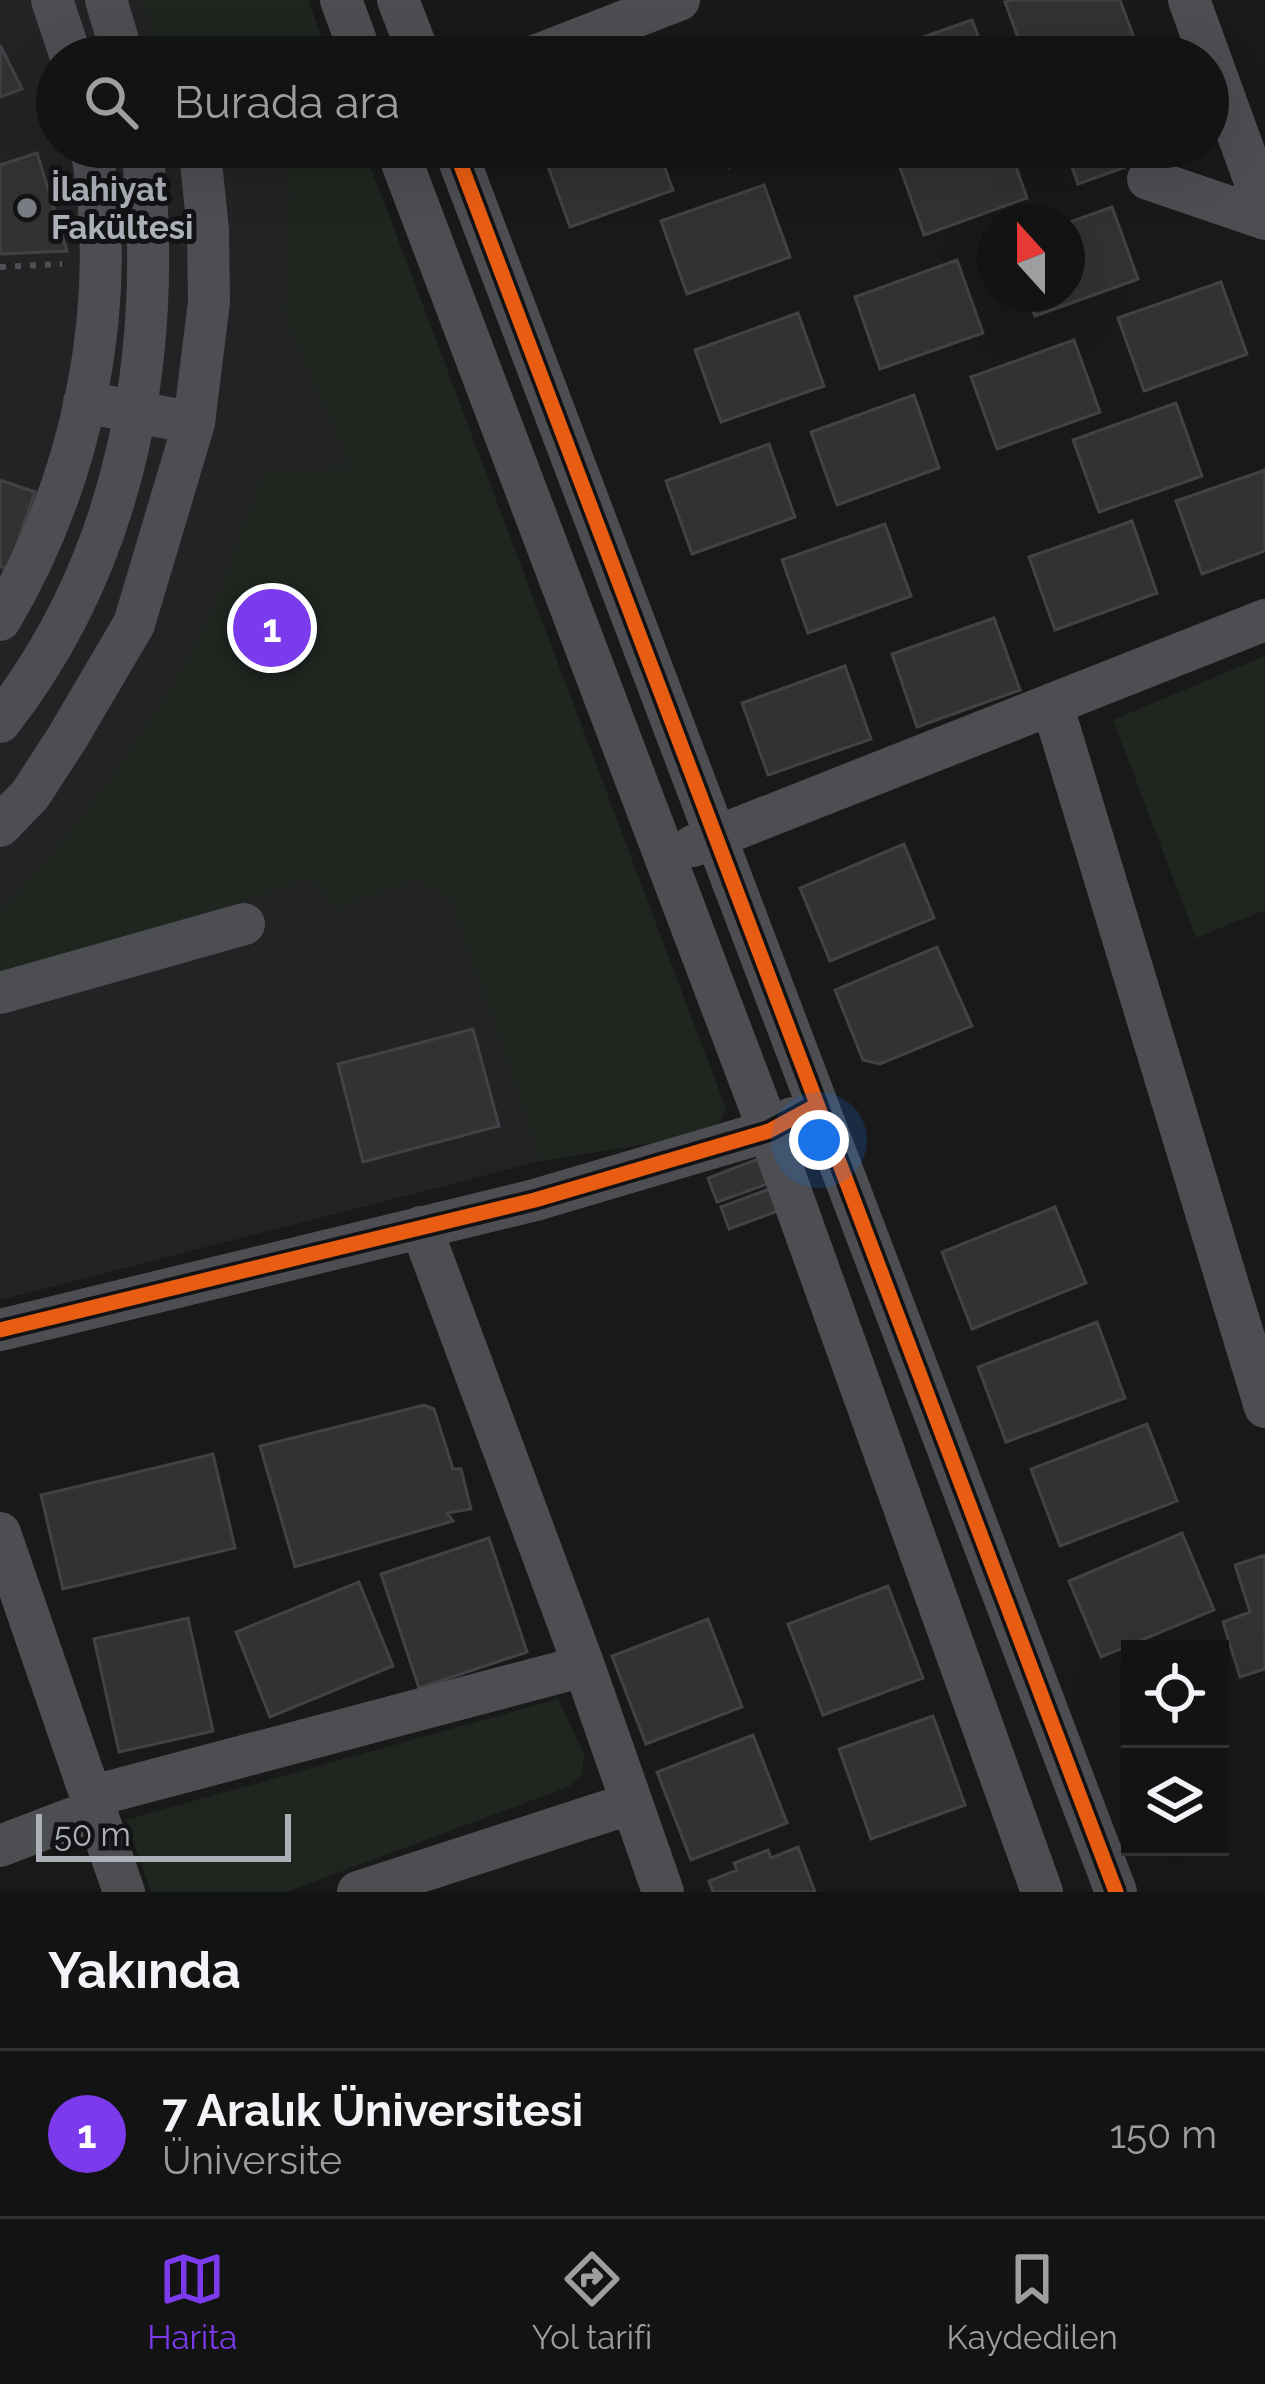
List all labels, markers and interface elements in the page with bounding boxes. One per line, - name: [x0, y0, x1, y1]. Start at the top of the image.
- search box: [36, 36, 1229, 168]
- icon: search: [78, 69, 144, 135]
- text: Burada ara: [174, 76, 400, 129]
- place label: İlahiyat Fakültesi: [51, 170, 193, 247]
- marker: İlahiyat Fakültesi: [14, 195, 40, 221]
- north arrow: [977, 204, 1085, 312]
- pin: 1: [233, 583, 311, 673]
- your location: [789, 1110, 849, 1170]
- map controls: [1121, 1640, 1229, 1856]
- button: locate: [1121, 1640, 1229, 1748]
- button: layers: [1121, 1748, 1229, 1856]
- scale bar: [36, 1808, 291, 1861]
- text: 50 m: [54, 1815, 131, 1854]
- text: Yakında: [48, 1940, 241, 2000]
- text: 7 Aralık Üniversitesi: [162, 2084, 583, 2137]
- text: 1: [77, 2111, 97, 2157]
- text: 150 m: [1109, 2111, 1217, 2157]
- text: Üniversite: [162, 2137, 342, 2183]
- tab: Harita: [147, 2246, 237, 2357]
- tab: Yol tarifi: [532, 2246, 652, 2357]
- tab: Kaydedilen: [947, 2246, 1118, 2357]

